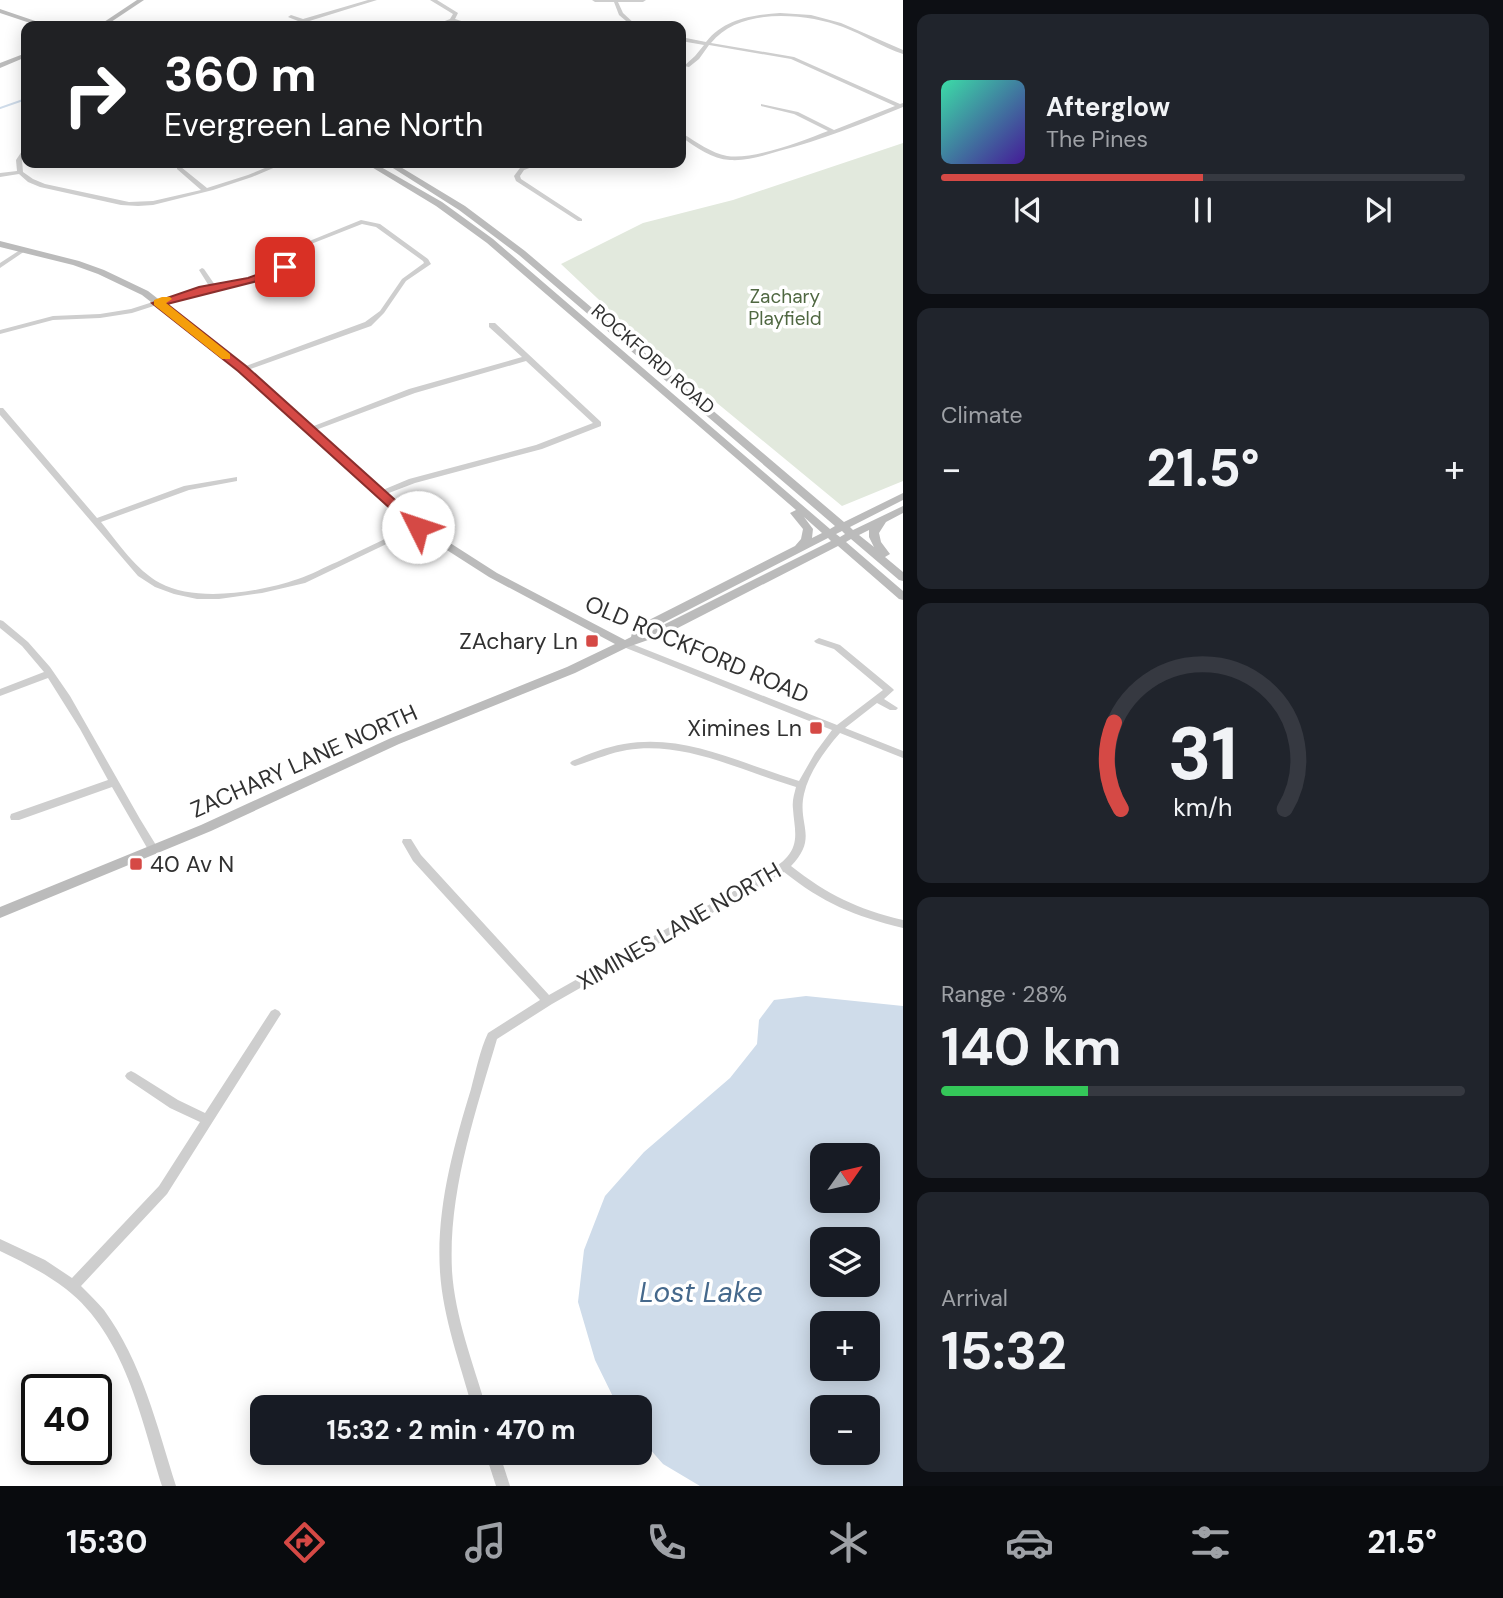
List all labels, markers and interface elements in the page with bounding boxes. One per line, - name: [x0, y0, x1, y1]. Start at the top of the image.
- text: 360 m: [164, 42, 317, 106]
- icon: right: [49, 49, 140, 140]
- text: Afterglow: [1046, 90, 1170, 124]
- text: Evergreen Lane North: [164, 104, 483, 146]
- text: The Pines: [1046, 124, 1148, 154]
- icon: previous: [1009, 191, 1047, 229]
- icon: pause: [1184, 191, 1222, 229]
- icon: next: [1359, 191, 1397, 229]
- pin: [255, 237, 315, 297]
- icon: arrive: [266, 248, 304, 286]
- park label: Zachary Playfield: [748, 284, 822, 331]
- street label: ROCKFORD ROAD: [586, 298, 720, 420]
- text: Climate: [941, 400, 1023, 430]
- text: 21.5°: [1146, 434, 1260, 502]
- text: −: [941, 444, 962, 494]
- text: +: [1444, 444, 1465, 494]
- position arrow: [381, 490, 455, 564]
- street label: OLD ROCKFORD ROAD: [581, 588, 813, 710]
- place label: ZAchary Ln: [459, 626, 578, 656]
- marker: ZAchary Ln: [584, 633, 600, 649]
- street label: ZACHARY LANE NORTH: [186, 697, 422, 825]
- text: 31: [1168, 707, 1238, 802]
- place label: Ximines Ln: [687, 713, 802, 743]
- marker: Ximines Ln: [808, 720, 824, 736]
- text: km/h: [1173, 791, 1233, 824]
- place label: 40 Av N: [150, 849, 234, 879]
- street label: XIMINES LANE NORTH: [572, 855, 786, 997]
- marker: 40 Av N: [128, 856, 144, 872]
- text: Range · 28%: [941, 979, 1067, 1009]
- text: 140 km: [941, 1013, 1122, 1081]
- north arrow: [810, 1143, 880, 1213]
- map controls: [810, 1143, 880, 1465]
- button: layers: [810, 1227, 880, 1297]
- water label: Lost Lake: [639, 1274, 763, 1311]
- text: Arrival: [941, 1283, 1008, 1313]
- button: +: [810, 1311, 880, 1381]
- text: 15:32: [941, 1317, 1067, 1385]
- speed limit sign: 40: [21, 1374, 112, 1465]
- button: −: [810, 1395, 880, 1465]
- text: 15:32 · 2 min · 470 m: [327, 1413, 575, 1447]
- icon: directions: [280, 1518, 329, 1567]
- icon: music: [461, 1518, 510, 1567]
- icon: phone: [642, 1518, 691, 1567]
- icon: climate: [824, 1518, 873, 1567]
- icon: car: [1005, 1518, 1054, 1567]
- icon: filters: [1186, 1518, 1235, 1567]
- text: 15:30: [66, 1521, 148, 1563]
- text: 21.5°: [1367, 1521, 1437, 1563]

